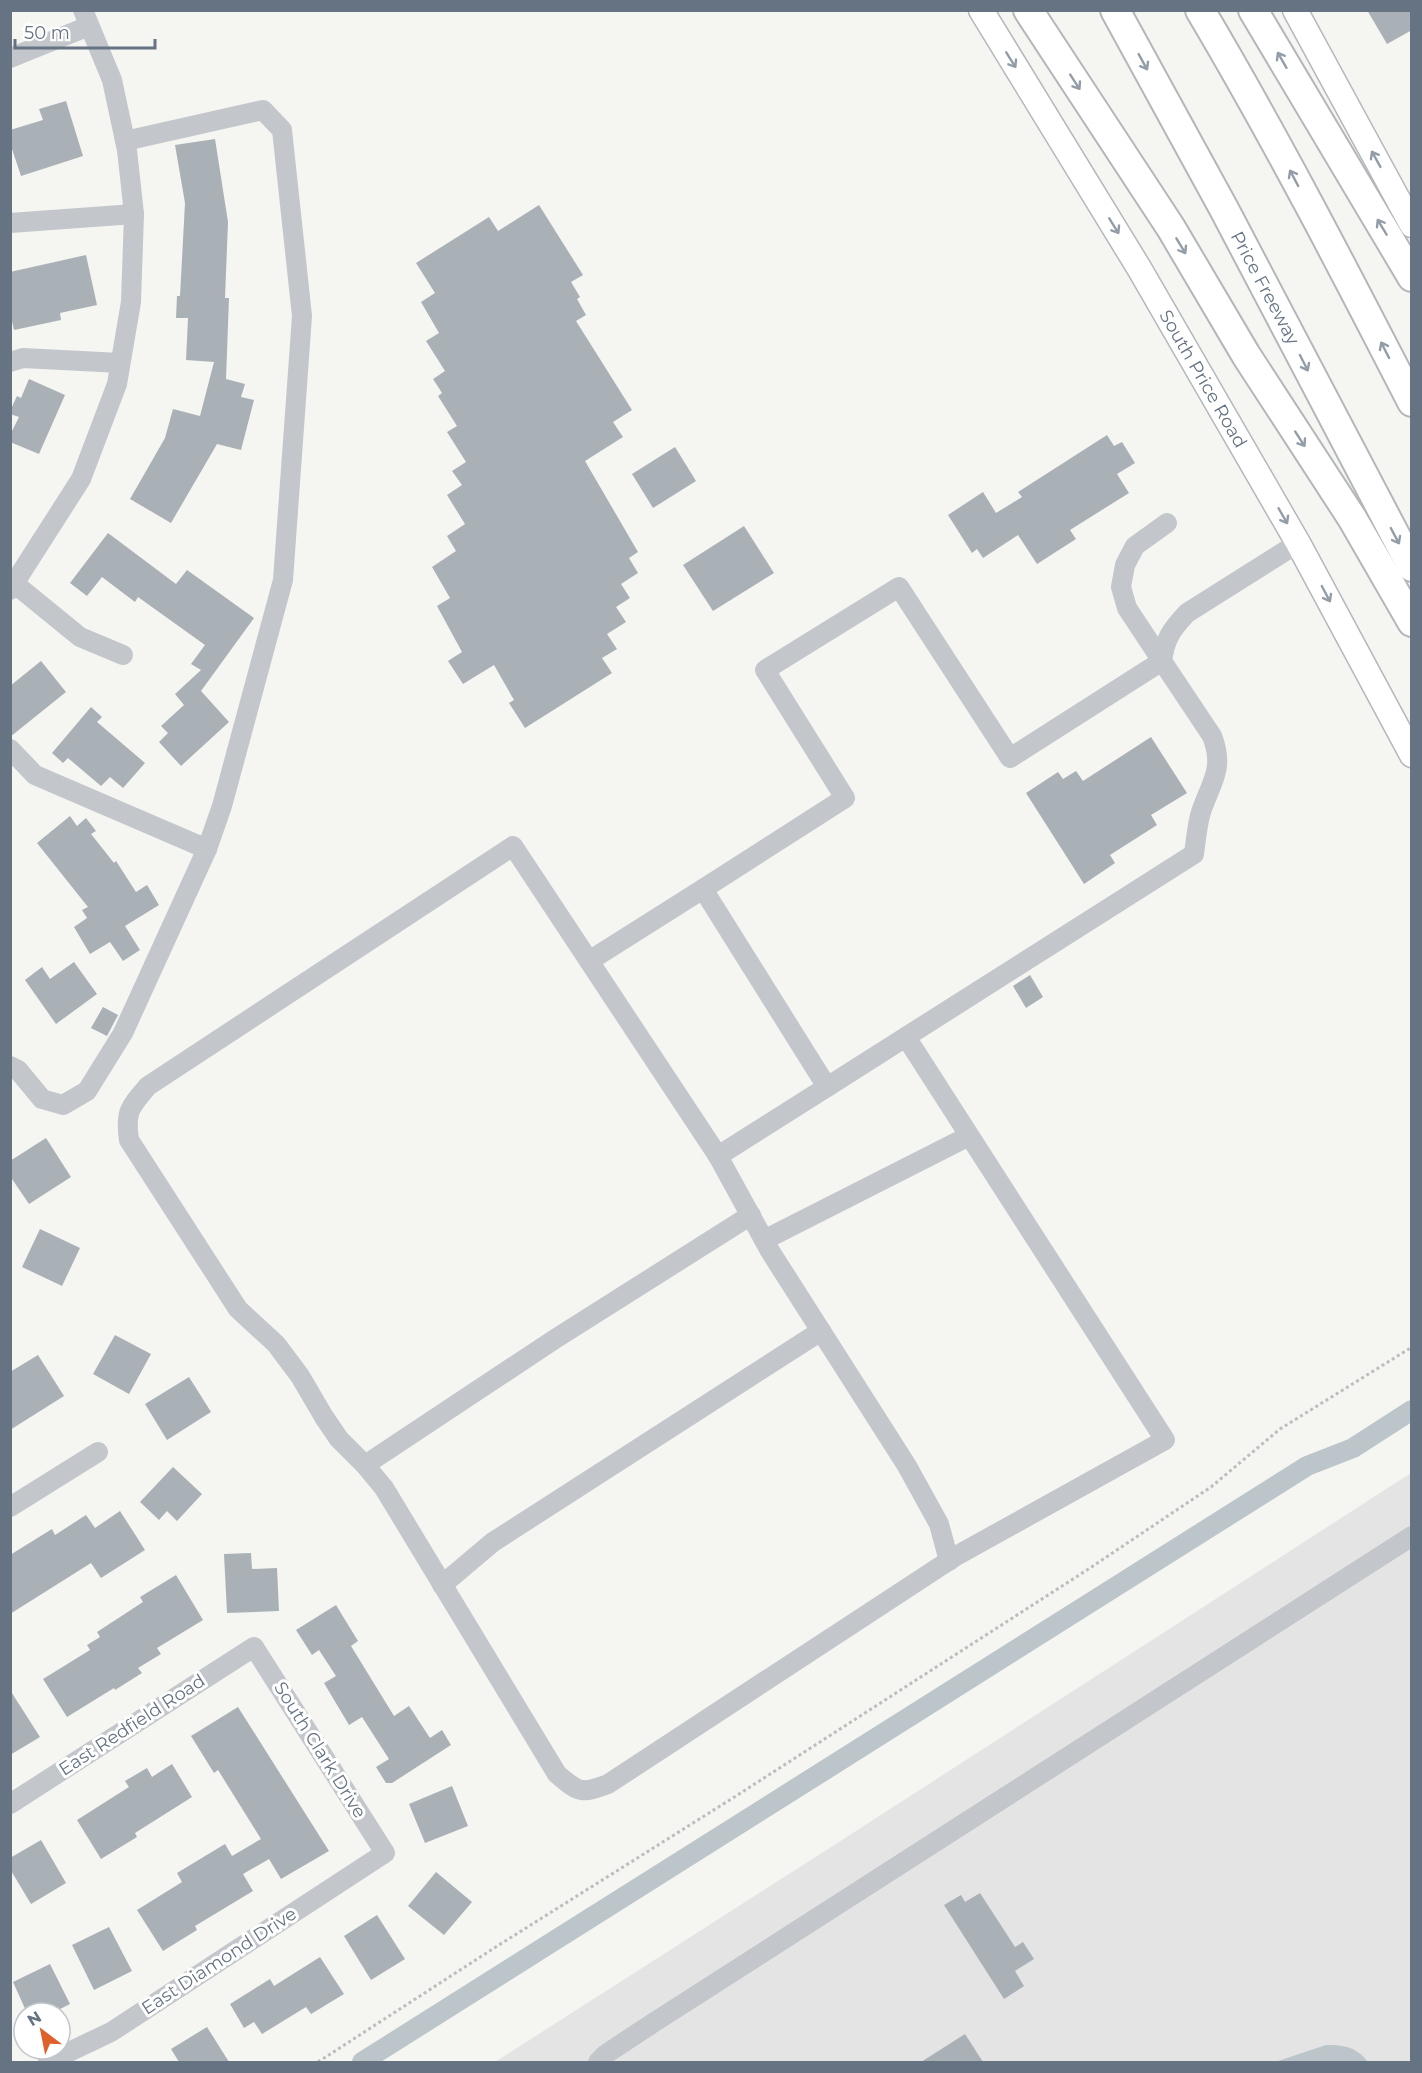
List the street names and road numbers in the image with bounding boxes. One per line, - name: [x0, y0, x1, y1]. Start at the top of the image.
- street label: Price Freeway: [1226, 228, 1304, 349]
- street label: South Price Road: [1155, 306, 1251, 452]
- street label: East Redfield Road: [55, 1669, 209, 1781]
- street label: South Clark Drive: [269, 1678, 371, 1822]
- street label: East Diamond Drive: [137, 1903, 301, 2019]

